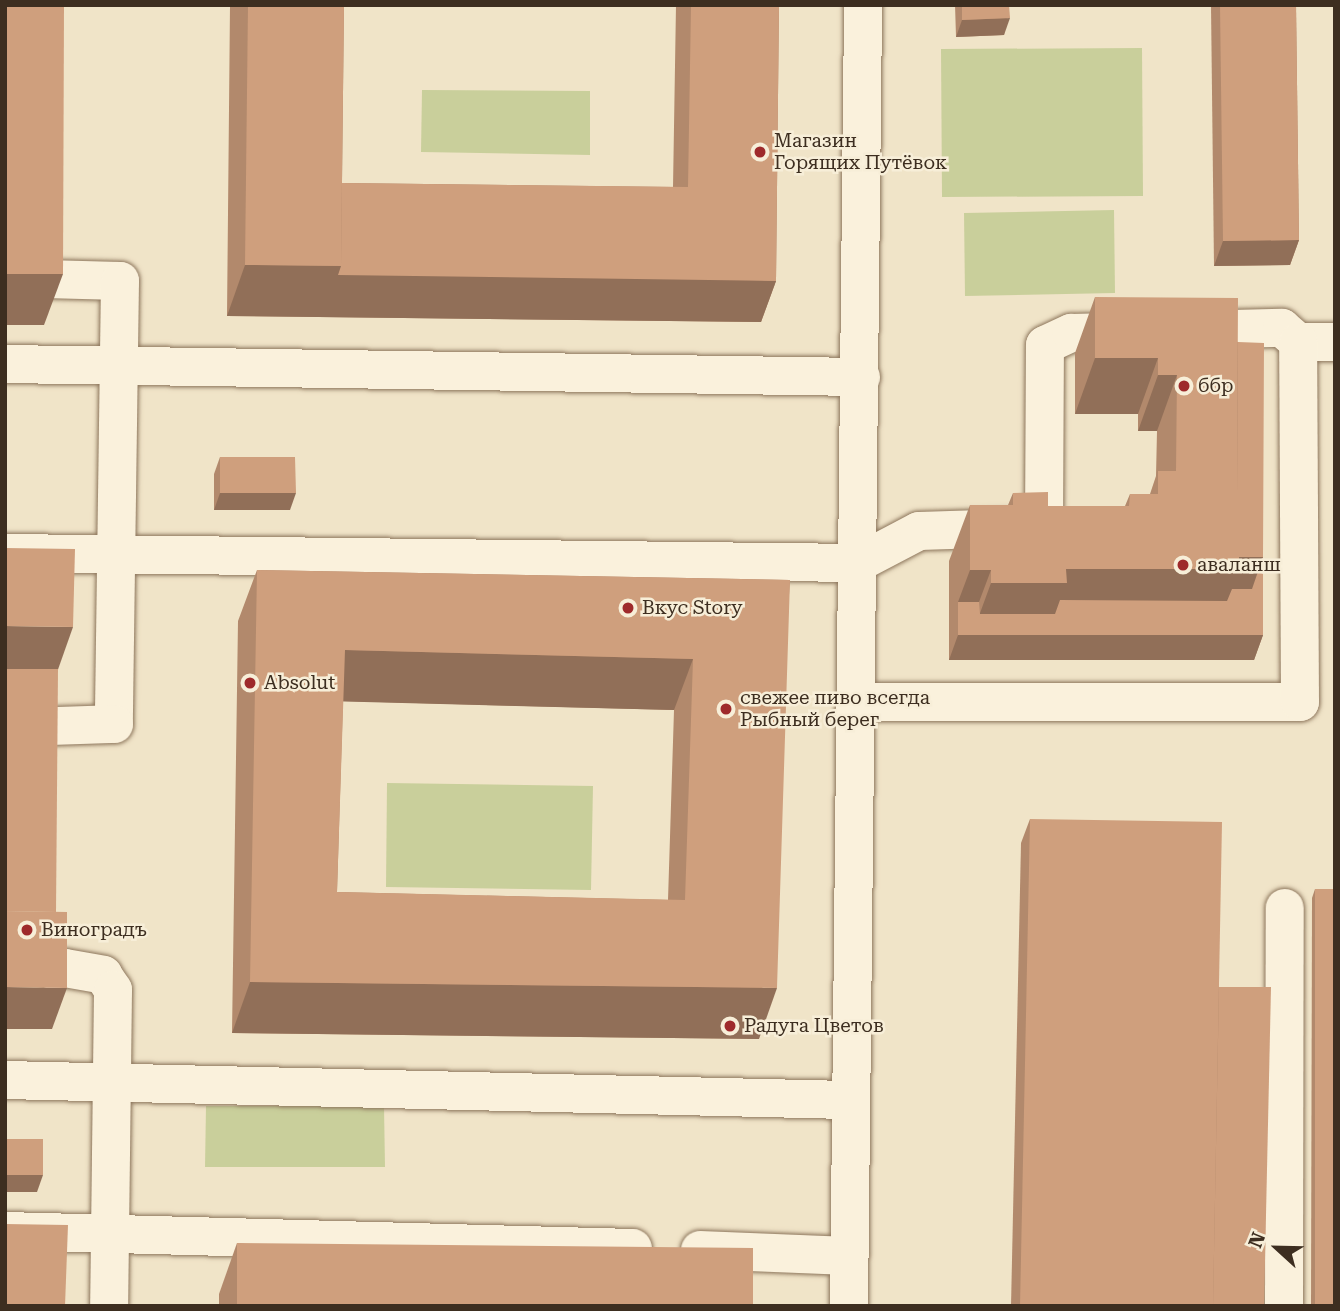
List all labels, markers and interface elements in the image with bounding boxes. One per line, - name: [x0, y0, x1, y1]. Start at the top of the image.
- place label: Магазин Горящих Путёвок: [774, 130, 947, 174]
- marker: Магазин Горящих Путёвок: [752, 144, 768, 160]
- place label: ббр: [1198, 375, 1234, 397]
- marker: ббр: [1176, 378, 1192, 394]
- place label: аваланш: [1197, 554, 1281, 576]
- marker: аваланш: [1175, 557, 1191, 573]
- place label: Вкус Story: [642, 597, 743, 619]
- marker: Вкус Story: [620, 600, 636, 616]
- place label: Absolut: [264, 672, 335, 694]
- marker: Absolut: [242, 675, 258, 691]
- place label: свежее пиво всегда Рыбный берег: [740, 687, 930, 731]
- marker: свежее пиво всегда Рыбный берег: [718, 701, 734, 717]
- place label: Виноградъ: [41, 919, 147, 941]
- marker: Виноградъ: [19, 922, 35, 938]
- place label: Радуга Цветов: [744, 1015, 884, 1037]
- marker: Радуга Цветов: [722, 1018, 738, 1034]
- north arrow: [1242, 1213, 1312, 1283]
- text: N: [1244, 1229, 1270, 1251]

